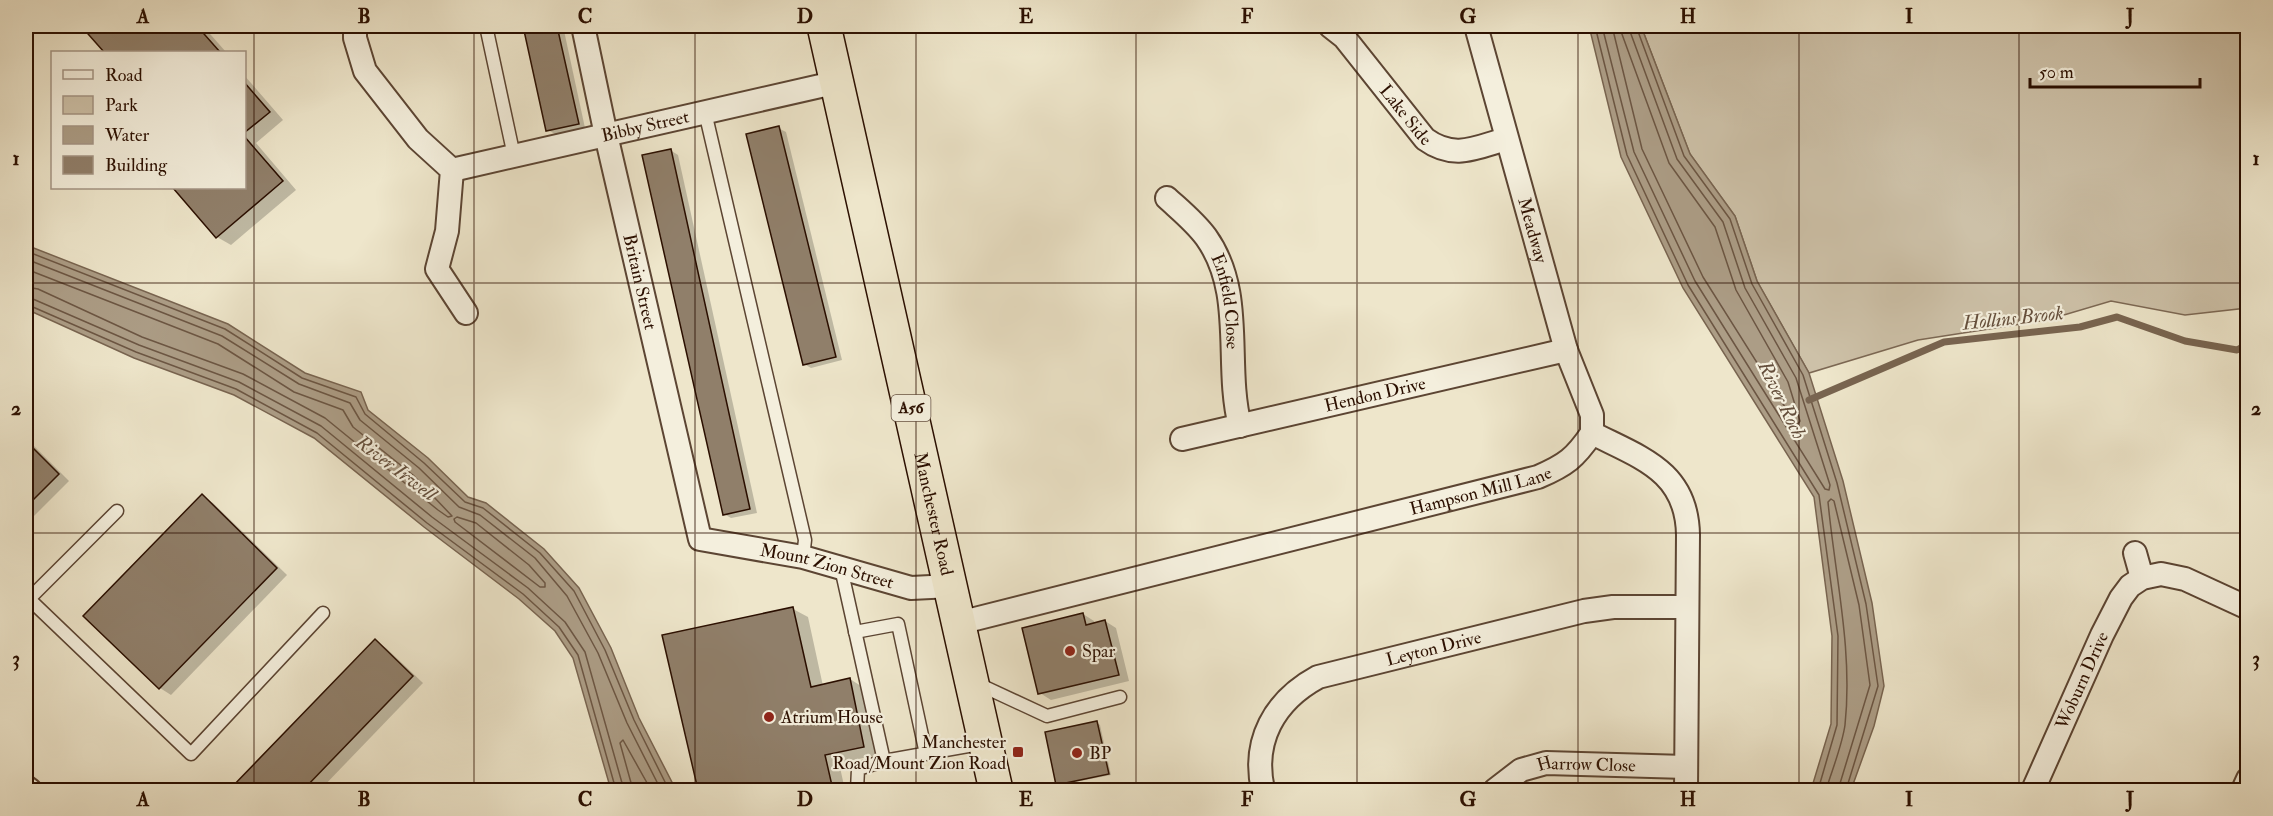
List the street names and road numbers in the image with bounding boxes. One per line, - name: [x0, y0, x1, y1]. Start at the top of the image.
- street label: Lake Side: [1375, 80, 1436, 151]
- street label: Bibby Street: [599, 105, 691, 147]
- street label: Meadway: [1513, 195, 1553, 267]
- street label: Britain Street: [618, 232, 662, 332]
- street label: Enfield Close: [1206, 250, 1244, 350]
- street label: Hendon Drive: [1322, 371, 1428, 417]
- road number: A56: [892, 395, 930, 421]
- street label: Manchester Road: [909, 450, 959, 578]
- street label: Hampson Mill Lane: [1407, 461, 1556, 520]
- street label: Mount Zion Street: [758, 538, 897, 594]
- street label: Leyton Drive: [1384, 625, 1484, 671]
- street label: Woburn Drive: [2050, 628, 2114, 734]
- street label: Harrow Close: [1534, 750, 1637, 777]

